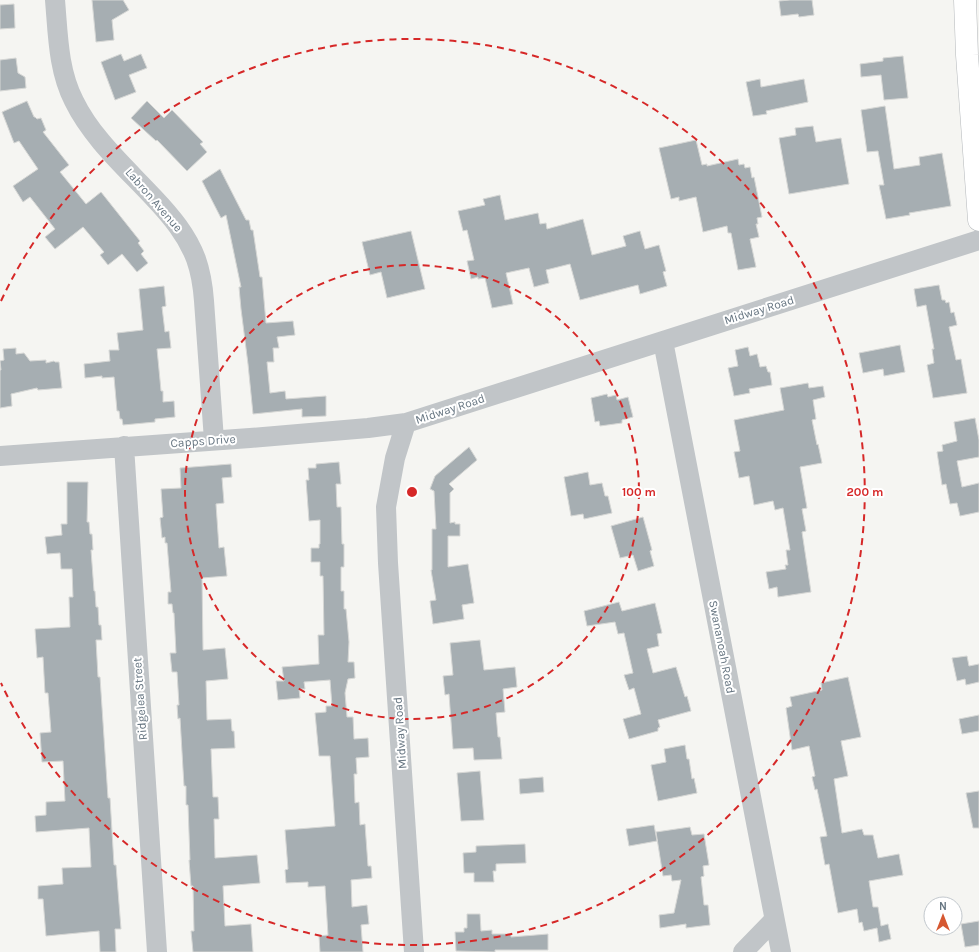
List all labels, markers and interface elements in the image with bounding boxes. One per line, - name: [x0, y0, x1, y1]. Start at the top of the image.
- street label: Labron Avenue: [123, 165, 185, 235]
- street label: Midway Road: [722, 293, 796, 327]
- street label: Midway Road: [413, 391, 487, 427]
- street label: Capps Drive: [170, 432, 236, 450]
- centre of rings: [405, 485, 419, 499]
- text: 100 m: [622, 485, 656, 499]
- text: 200 m: [847, 485, 883, 499]
- street label: Swananoah Road: [706, 599, 738, 695]
- street label: Ridgelea Street: [130, 657, 150, 741]
- street label: Midway Road: [390, 696, 410, 770]
- north arrow: [923, 896, 963, 936]
- text: N: [939, 900, 947, 913]

